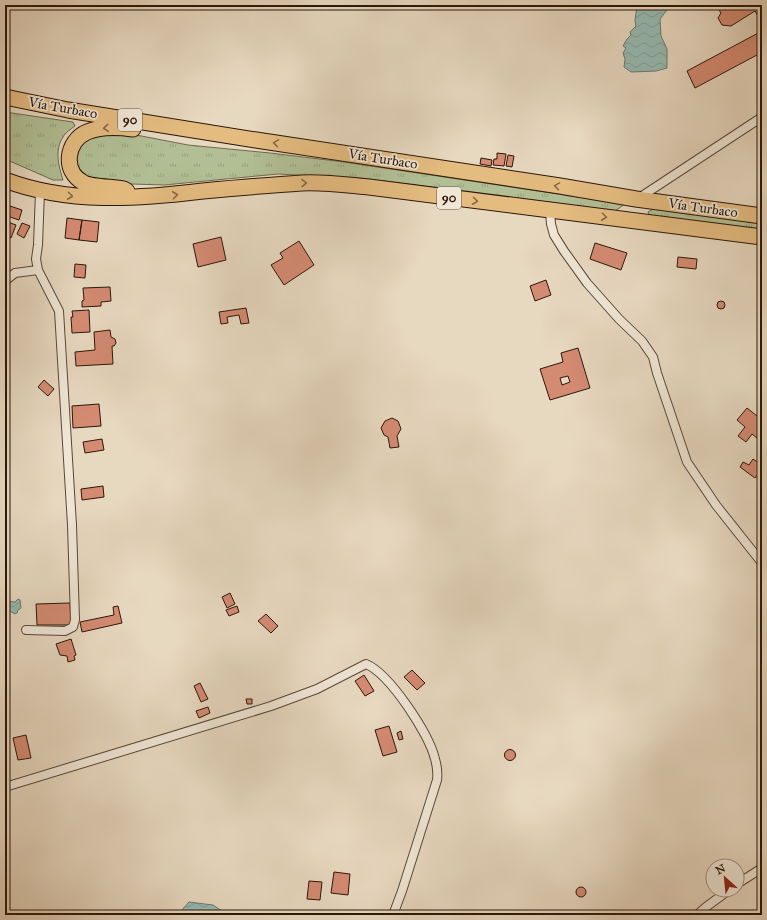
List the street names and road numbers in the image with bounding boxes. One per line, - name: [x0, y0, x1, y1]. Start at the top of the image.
- street label: Vía Turbaco: [26, 93, 99, 122]
- road number: 90: [118, 109, 142, 131]
- street label: Vía Turbaco: [346, 145, 419, 173]
- road number: 90: [437, 187, 461, 209]
- street label: Vía Turbaco: [666, 195, 739, 221]

